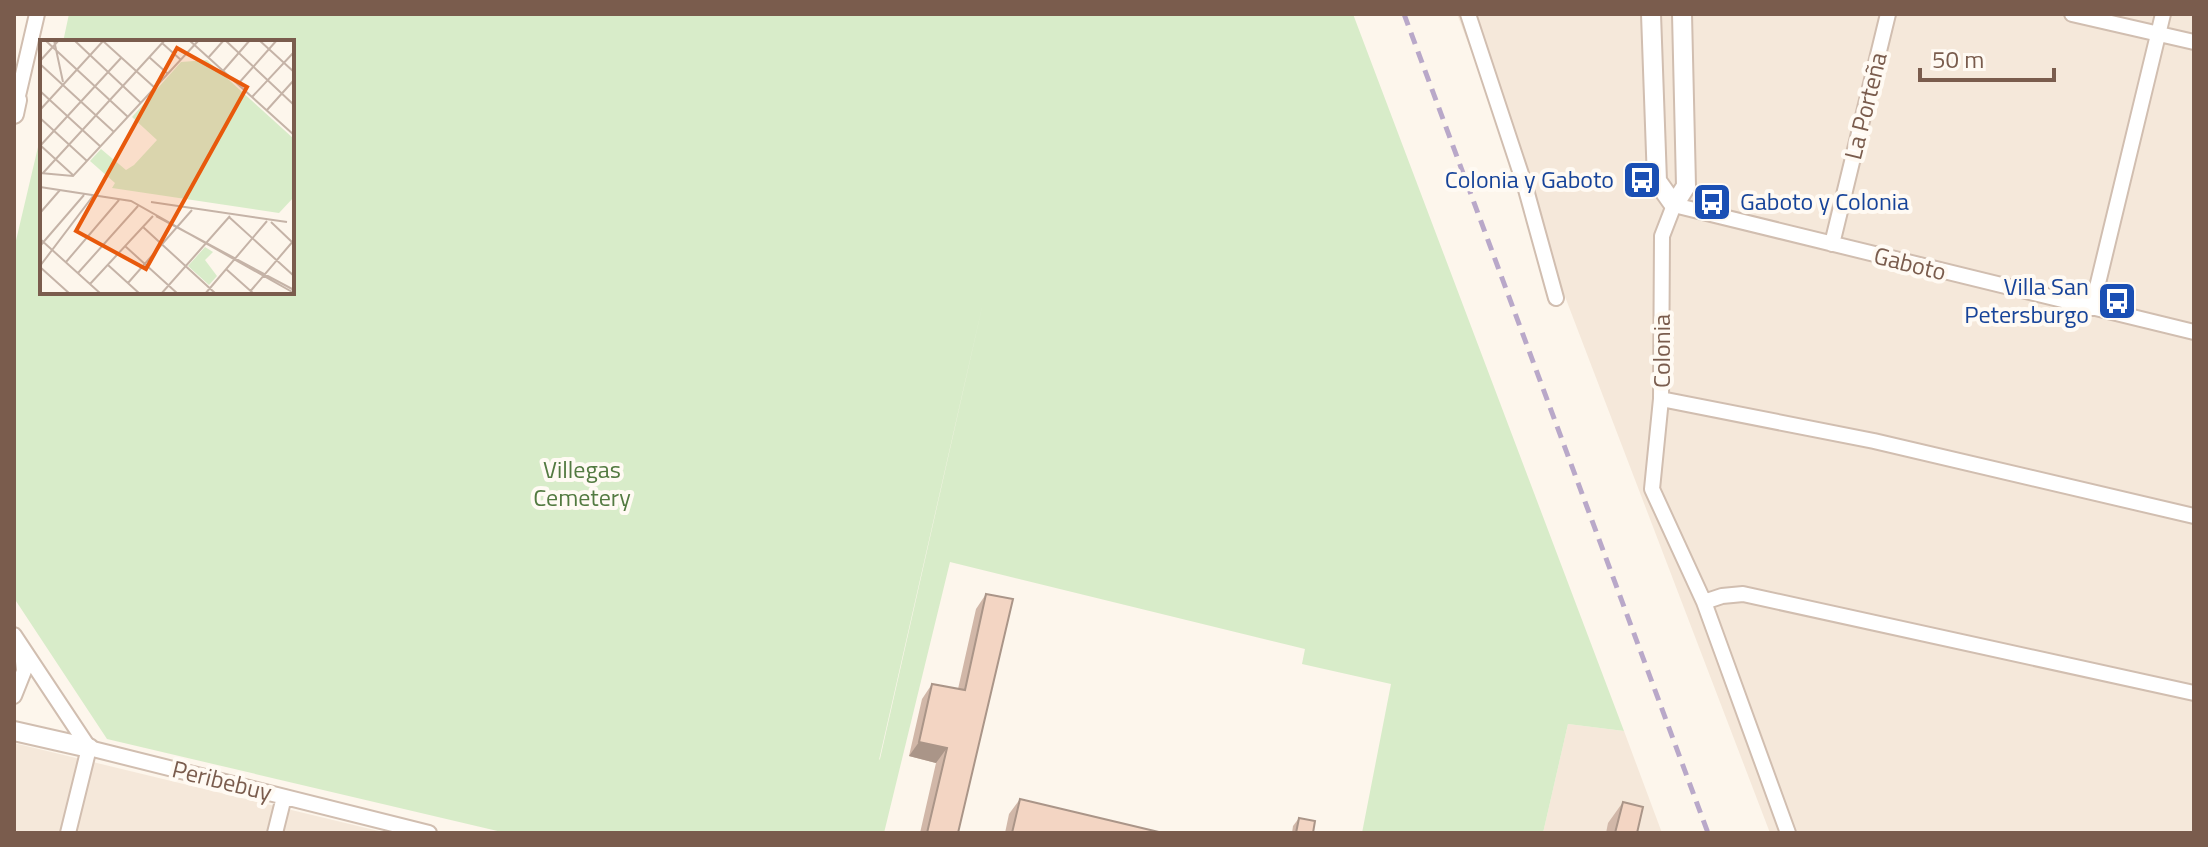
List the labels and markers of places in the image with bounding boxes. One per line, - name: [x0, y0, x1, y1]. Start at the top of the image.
- bus stop icon: Colonia y Gaboto: [1621, 159, 1663, 201]
- place label: Colonia y Gaboto: [1445, 161, 1614, 197]
- bus stop icon: Gaboto y Colonia: [1691, 181, 1733, 223]
- place label: Gaboto y Colonia: [1740, 183, 1909, 219]
- place label: Villa San Petersburgo: [1964, 268, 2089, 332]
- bus stop icon: Villa San Petersburgo: [2096, 280, 2138, 322]

